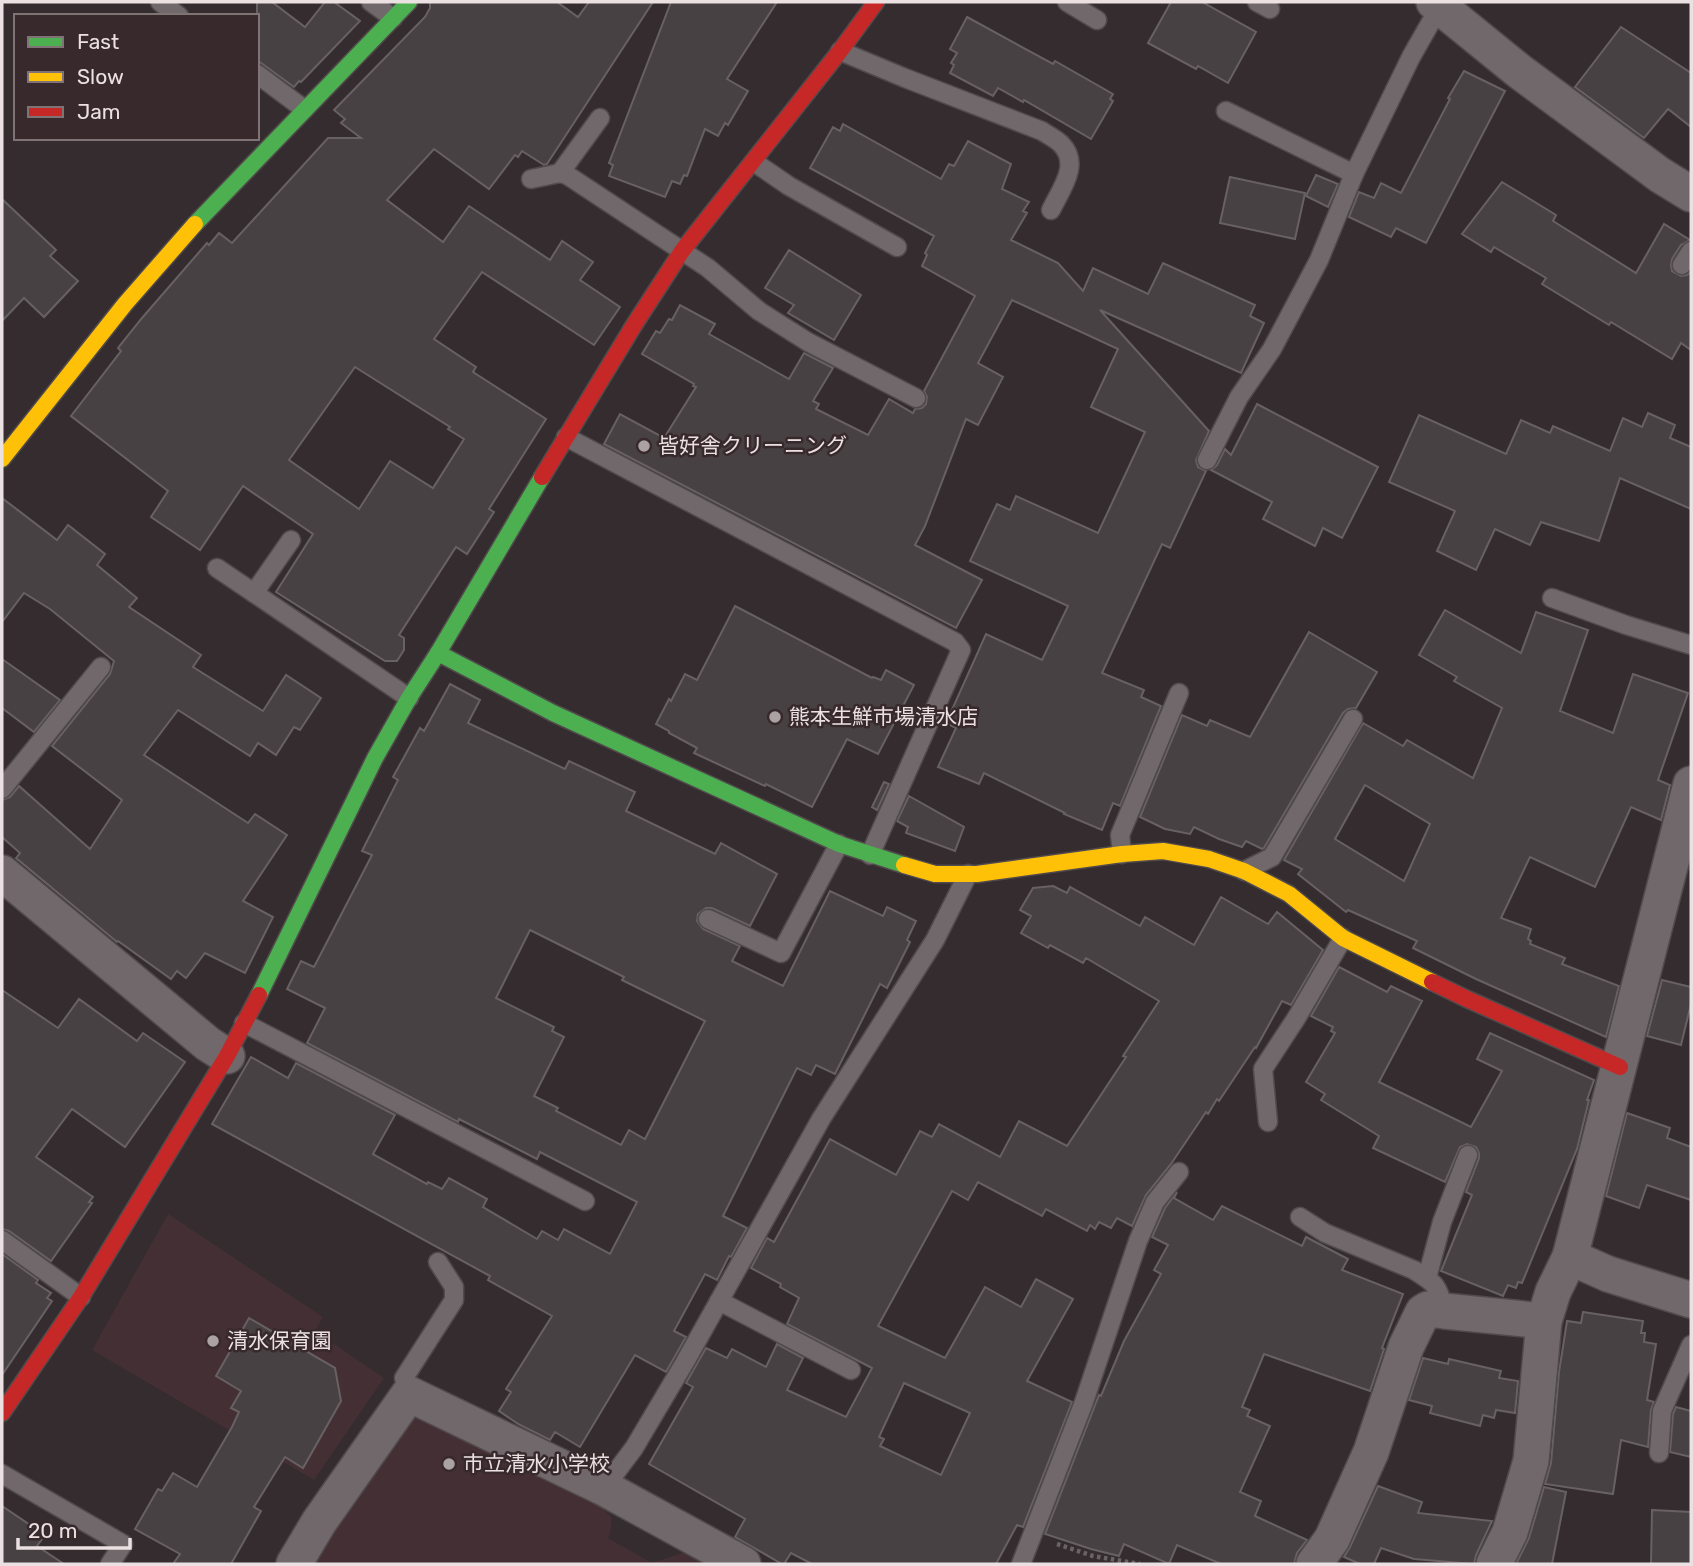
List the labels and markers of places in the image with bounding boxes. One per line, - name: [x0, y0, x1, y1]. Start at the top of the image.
- place label: 皆好舎クリーニング: [658, 433, 847, 458]
- marker: 皆好舎クリーニング: [636, 438, 652, 454]
- place label: 熊本生鮮市場清水店: [789, 704, 978, 729]
- marker: 熊本生鮮市場清水店: [767, 709, 783, 725]
- place label: 清水保育園: [227, 1328, 332, 1353]
- marker: 清水保育園: [205, 1333, 221, 1349]
- place label: 市立清水小学校: [463, 1451, 610, 1476]
- marker: 市立清水小学校: [441, 1456, 457, 1472]

